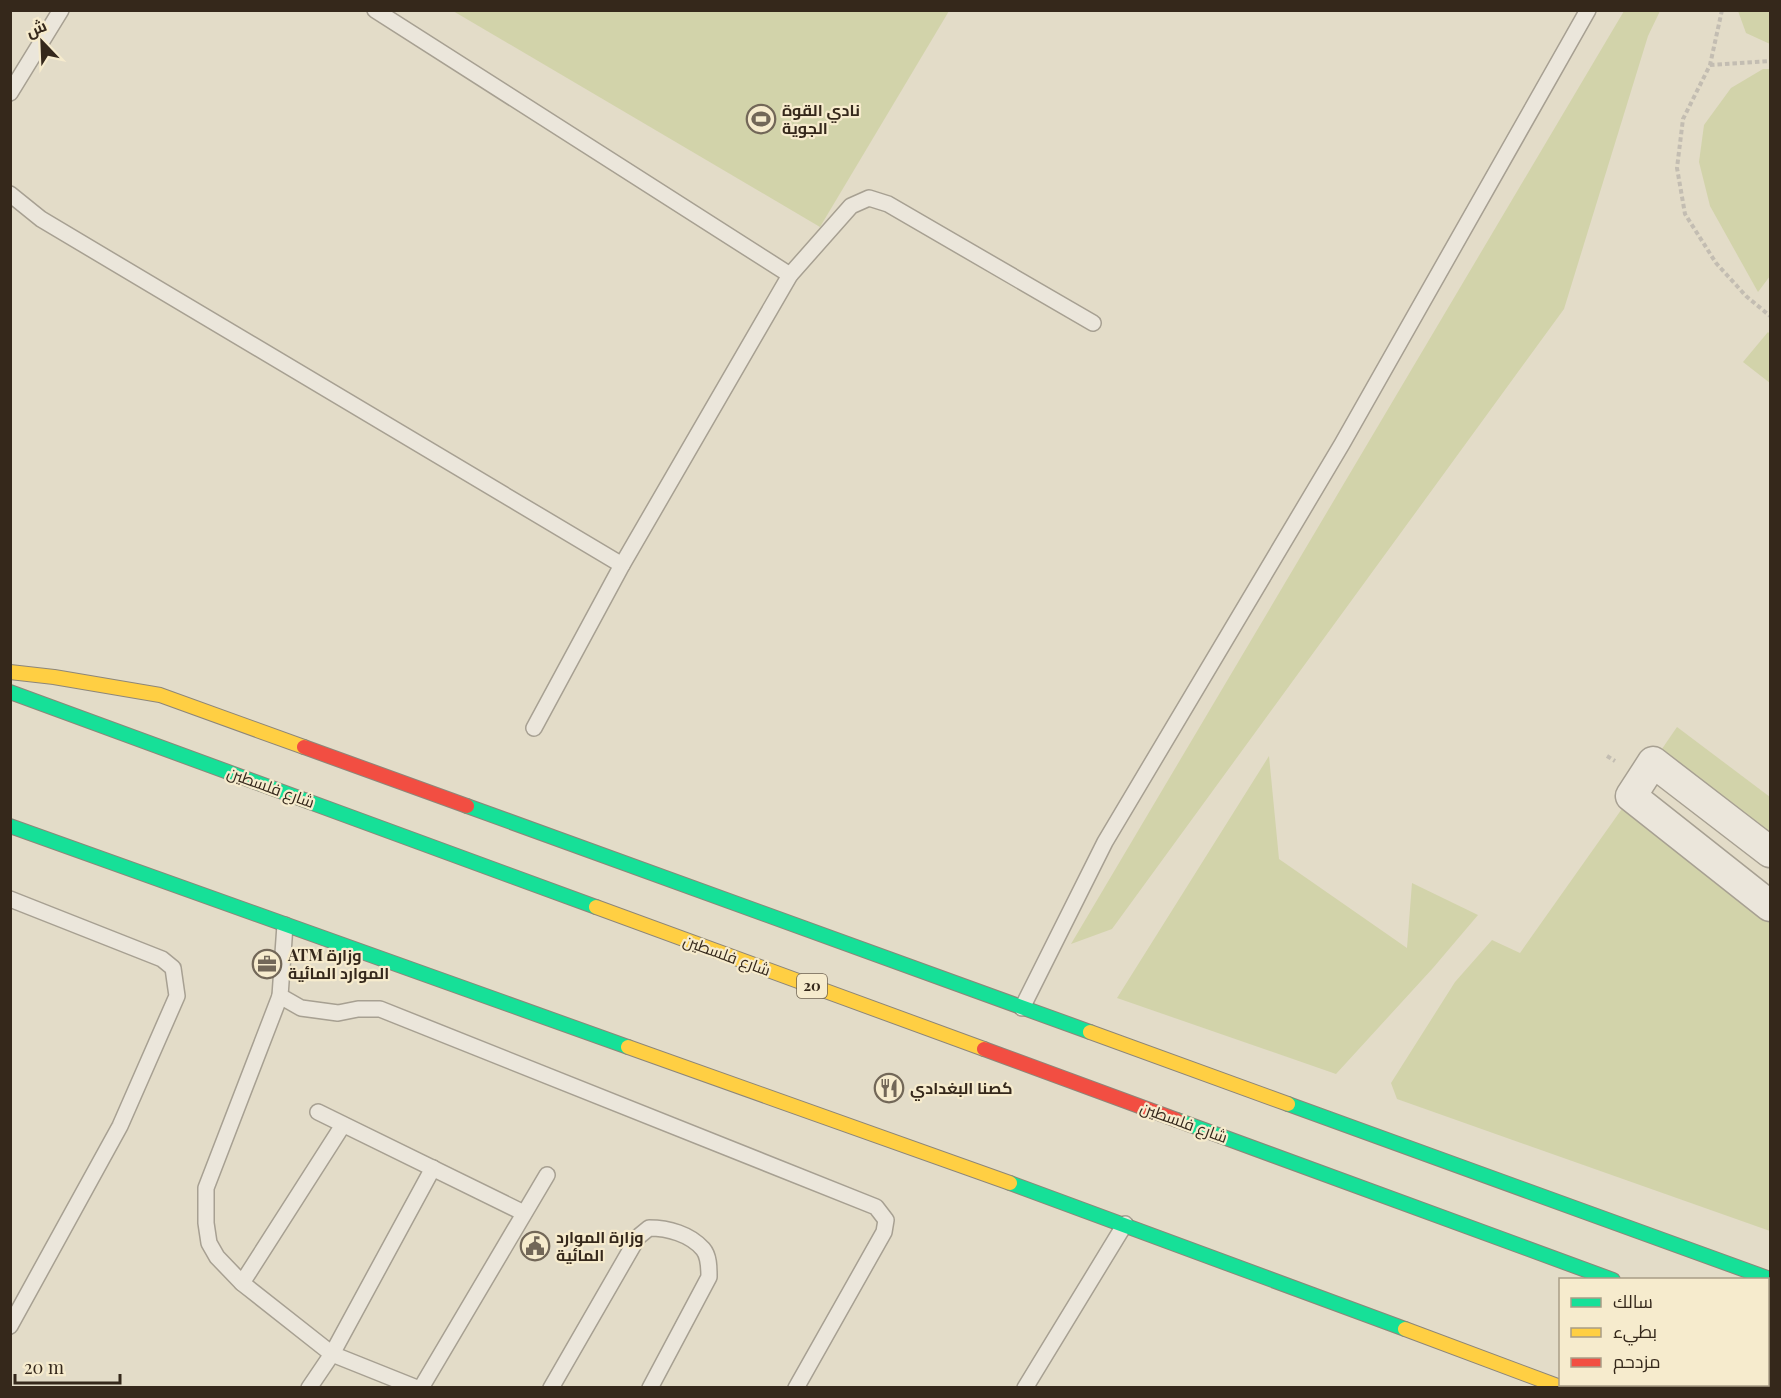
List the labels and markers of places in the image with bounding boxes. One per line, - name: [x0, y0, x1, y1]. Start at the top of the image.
- place label: نادي القوة الجوية: [782, 99, 860, 138]
- sports icon: نادي القوة الجوية: [745, 103, 777, 135]
- place label: ATM وزارة الموارد المائية: [287, 944, 389, 983]
- office icon: ATM وزارة الموارد المائية: [251, 948, 283, 980]
- restaurant icon: كصنا البغدادي: [873, 1072, 905, 1104]
- place label: كصنا البغدادي: [910, 1077, 1013, 1101]
- place label: وزارة الموارد المائية: [556, 1226, 644, 1265]
- public building icon: وزارة الموارد المائية: [519, 1230, 551, 1262]

